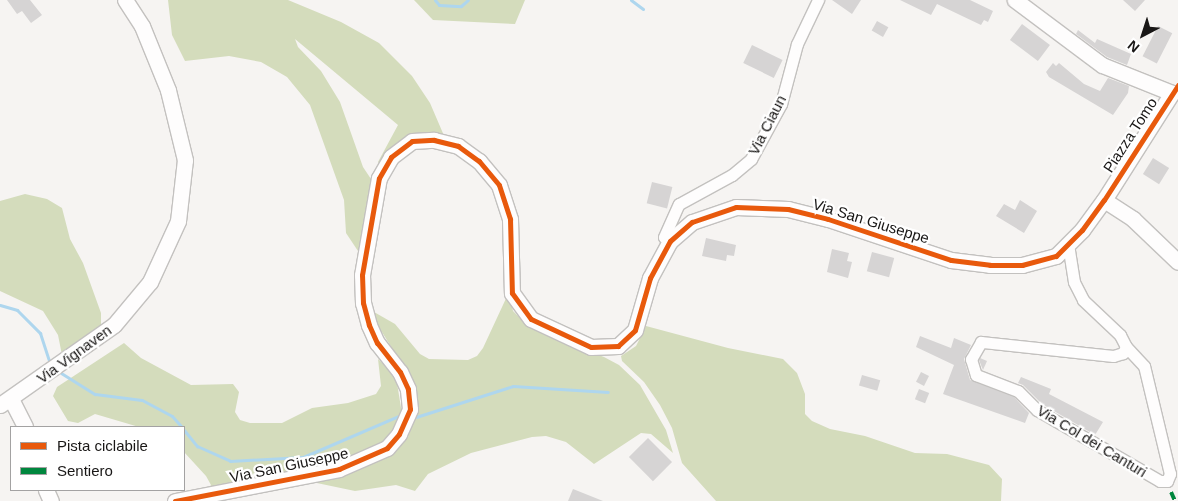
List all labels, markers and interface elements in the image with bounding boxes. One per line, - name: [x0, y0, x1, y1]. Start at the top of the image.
- north arrow: [1118, 10, 1168, 60]
- text: N: [1124, 37, 1142, 56]
- street label: Via Ciaun: [744, 92, 790, 158]
- street label: Piazza Tomo: [1099, 94, 1161, 176]
- street label: Via San Giuseppe: [811, 195, 931, 247]
- street label: Via Vignaven: [33, 321, 115, 387]
- street label: Via Col dei Canturi: [1034, 401, 1150, 481]
- legend: [10, 426, 185, 491]
- text: Pista ciclabile: [57, 437, 148, 454]
- street label: Via San Giuseppe: [228, 444, 350, 486]
- text: Sentiero: [57, 462, 113, 479]

